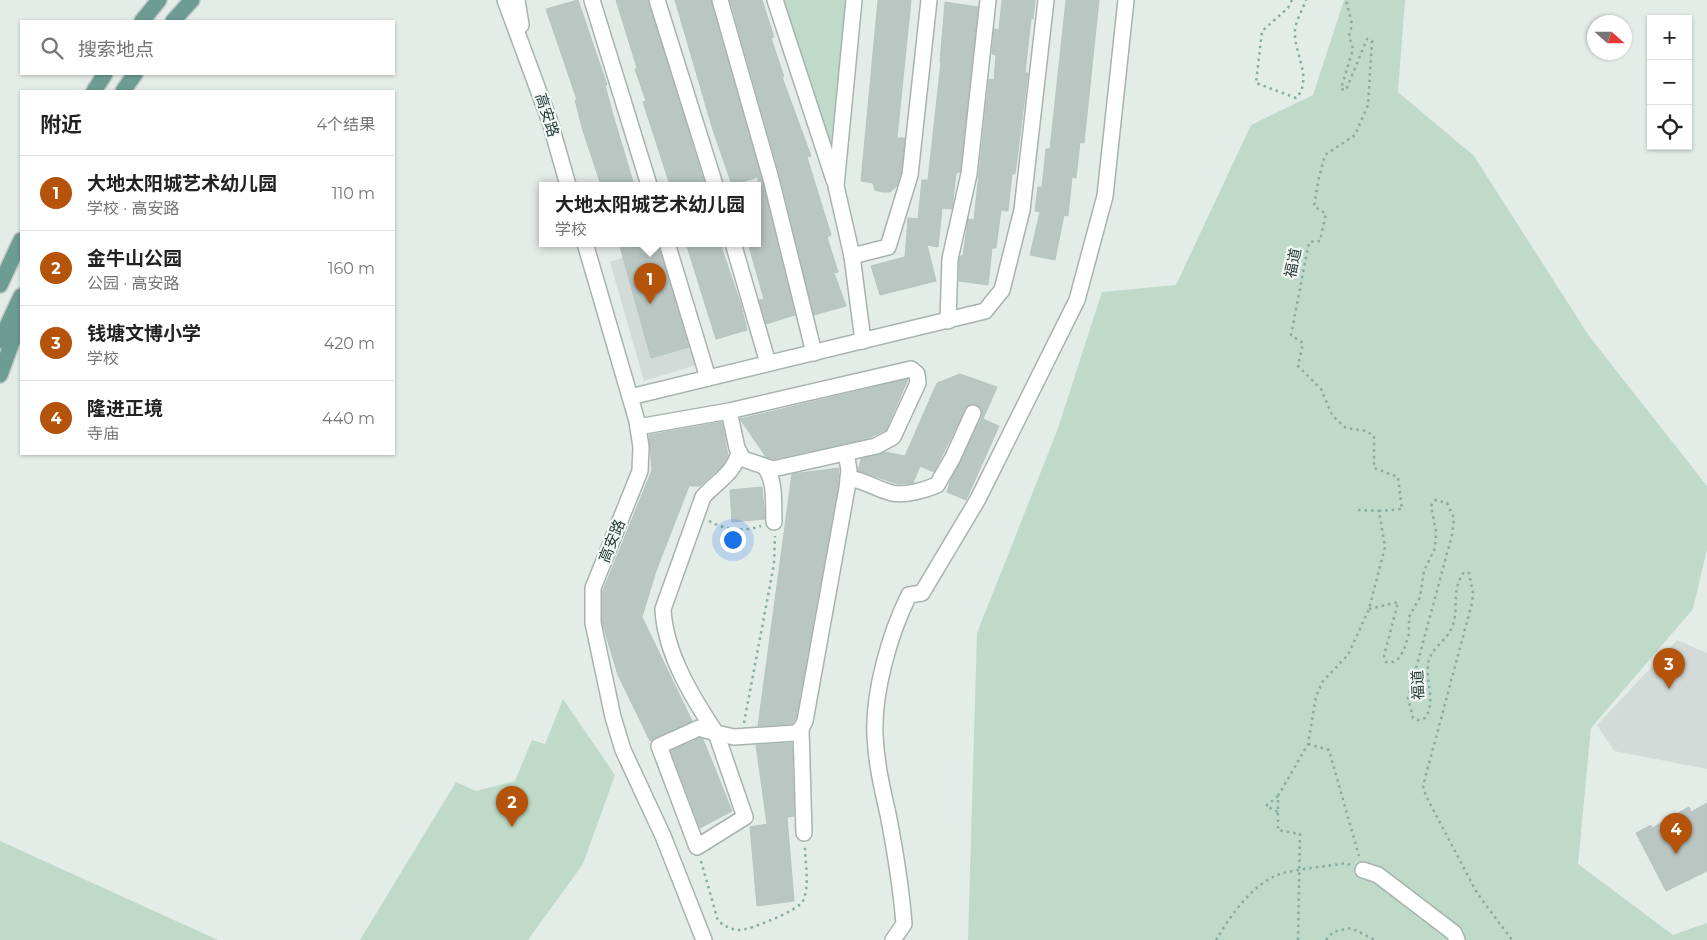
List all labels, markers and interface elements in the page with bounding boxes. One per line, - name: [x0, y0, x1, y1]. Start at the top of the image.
- north arrow: [1587, 15, 1632, 60]
- map controls: [1647, 15, 1692, 150]
- button: +: [1647, 15, 1692, 60]
- search box: [20, 20, 395, 75]
- icon: search: [38, 34, 66, 62]
- text: 搜索地点: [78, 38, 154, 61]
- button: −: [1647, 60, 1692, 105]
- street label: 高安路: [531, 91, 563, 139]
- button: locate: [1647, 105, 1692, 150]
- text: 附近: [40, 112, 82, 137]
- text: 4个结果: [316, 115, 375, 134]
- text: 大地太阳城艺术幼儿园: [87, 172, 277, 195]
- popup: [539, 182, 761, 247]
- text: 1: [53, 184, 59, 203]
- text: 110 m: [332, 184, 375, 203]
- text: 大地太阳城艺术幼儿园: [555, 193, 745, 216]
- text: 学校 · 高安路: [87, 199, 179, 218]
- text: 学校: [555, 220, 587, 239]
- street label: 福道: [1280, 246, 1305, 280]
- text: 金牛山公园: [87, 247, 182, 270]
- text: 2: [51, 259, 61, 278]
- text: 160 m: [328, 259, 375, 278]
- pin: 1: [634, 263, 666, 304]
- text: 公园 · 高安路: [87, 274, 179, 293]
- text: 钱塘文博小学: [87, 322, 201, 345]
- text: 3: [51, 334, 61, 353]
- text: 420 m: [324, 334, 375, 353]
- text: 学校: [87, 349, 119, 368]
- text: 隆进正境: [87, 397, 163, 420]
- text: 4: [50, 409, 62, 428]
- text: 440 m: [322, 409, 375, 428]
- text: 寺庙: [87, 424, 119, 443]
- street label: 高安路: [594, 516, 629, 565]
- your location: [720, 527, 746, 553]
- pin: 3: [1653, 648, 1685, 689]
- street label: 福道: [1407, 670, 1428, 700]
- pin: 2: [496, 786, 528, 827]
- pin: 4: [1660, 813, 1692, 854]

